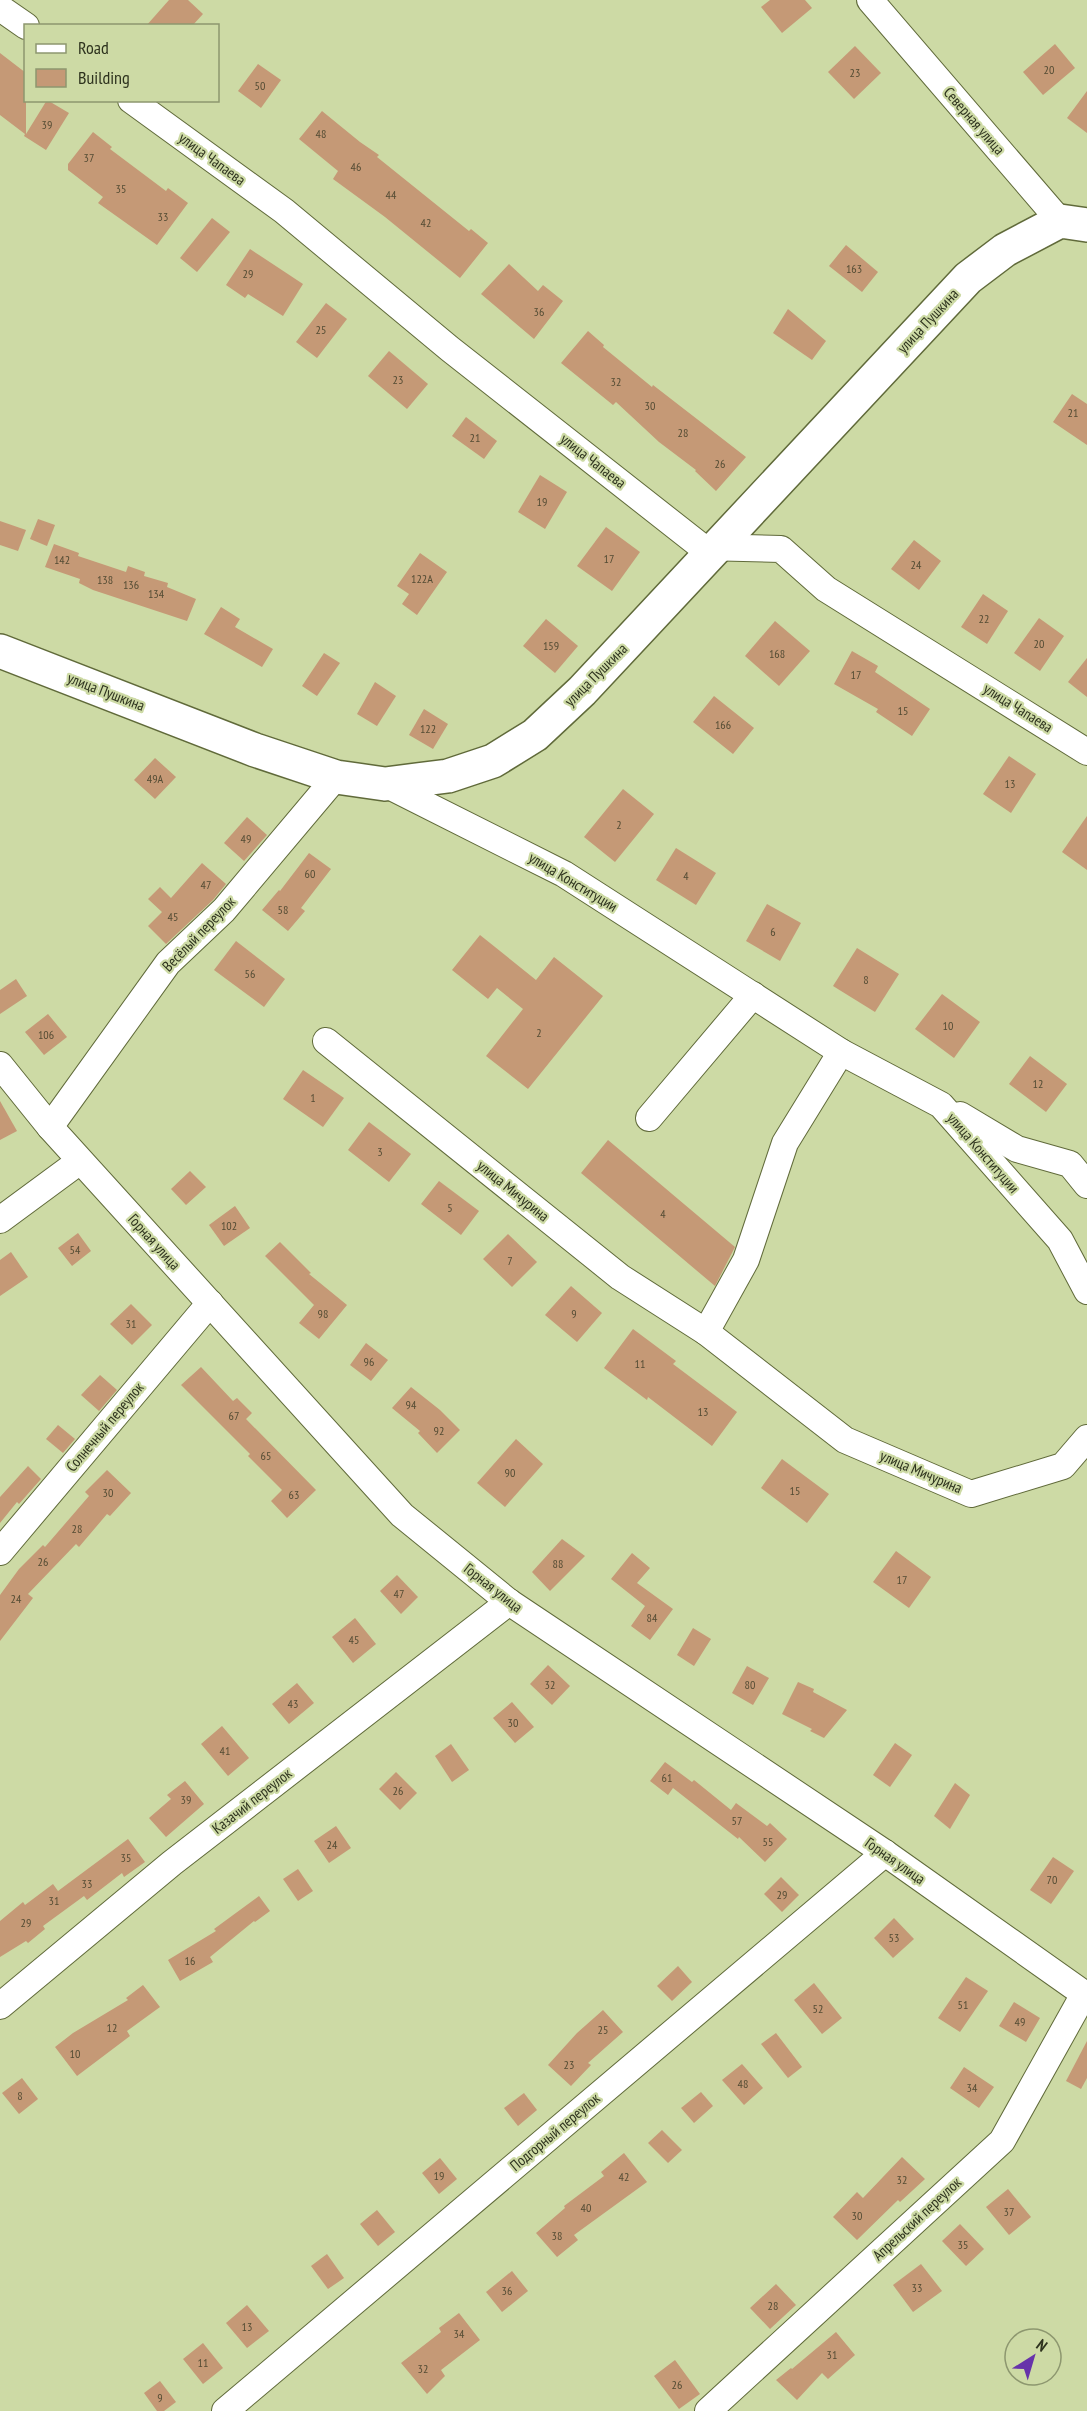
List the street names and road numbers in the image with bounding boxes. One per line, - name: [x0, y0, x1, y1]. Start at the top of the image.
- street label: Северная улица: [940, 83, 1009, 158]
- street label: улица Чапаева: [175, 128, 249, 189]
- street label: улица Пушкина: [893, 284, 962, 357]
- street label: улица Чапаева: [557, 429, 630, 492]
- street label: улица Пушкина: [560, 639, 631, 710]
- street label: улица Пушкина: [65, 668, 148, 715]
- street label: улица Чапаева: [980, 679, 1056, 736]
- street label: улица Конституции: [525, 848, 621, 916]
- street label: Весёлый переулок: [158, 892, 239, 975]
- street label: улица Конституции: [943, 1109, 1023, 1197]
- street label: улица Мичурина: [473, 1156, 553, 1225]
- street label: Горная улица: [124, 1210, 185, 1274]
- street label: Солнечный переулок: [62, 1378, 148, 1475]
- street label: улица Мичурина: [877, 1446, 965, 1497]
- street label: Горная улица: [460, 1559, 526, 1616]
- street label: Казачий переулок: [208, 1763, 295, 1838]
- street label: Горная улица: [861, 1833, 929, 1888]
- street label: Подгорный переулок: [506, 2088, 604, 2175]
- street label: Апрельский переулок: [868, 2173, 965, 2265]

